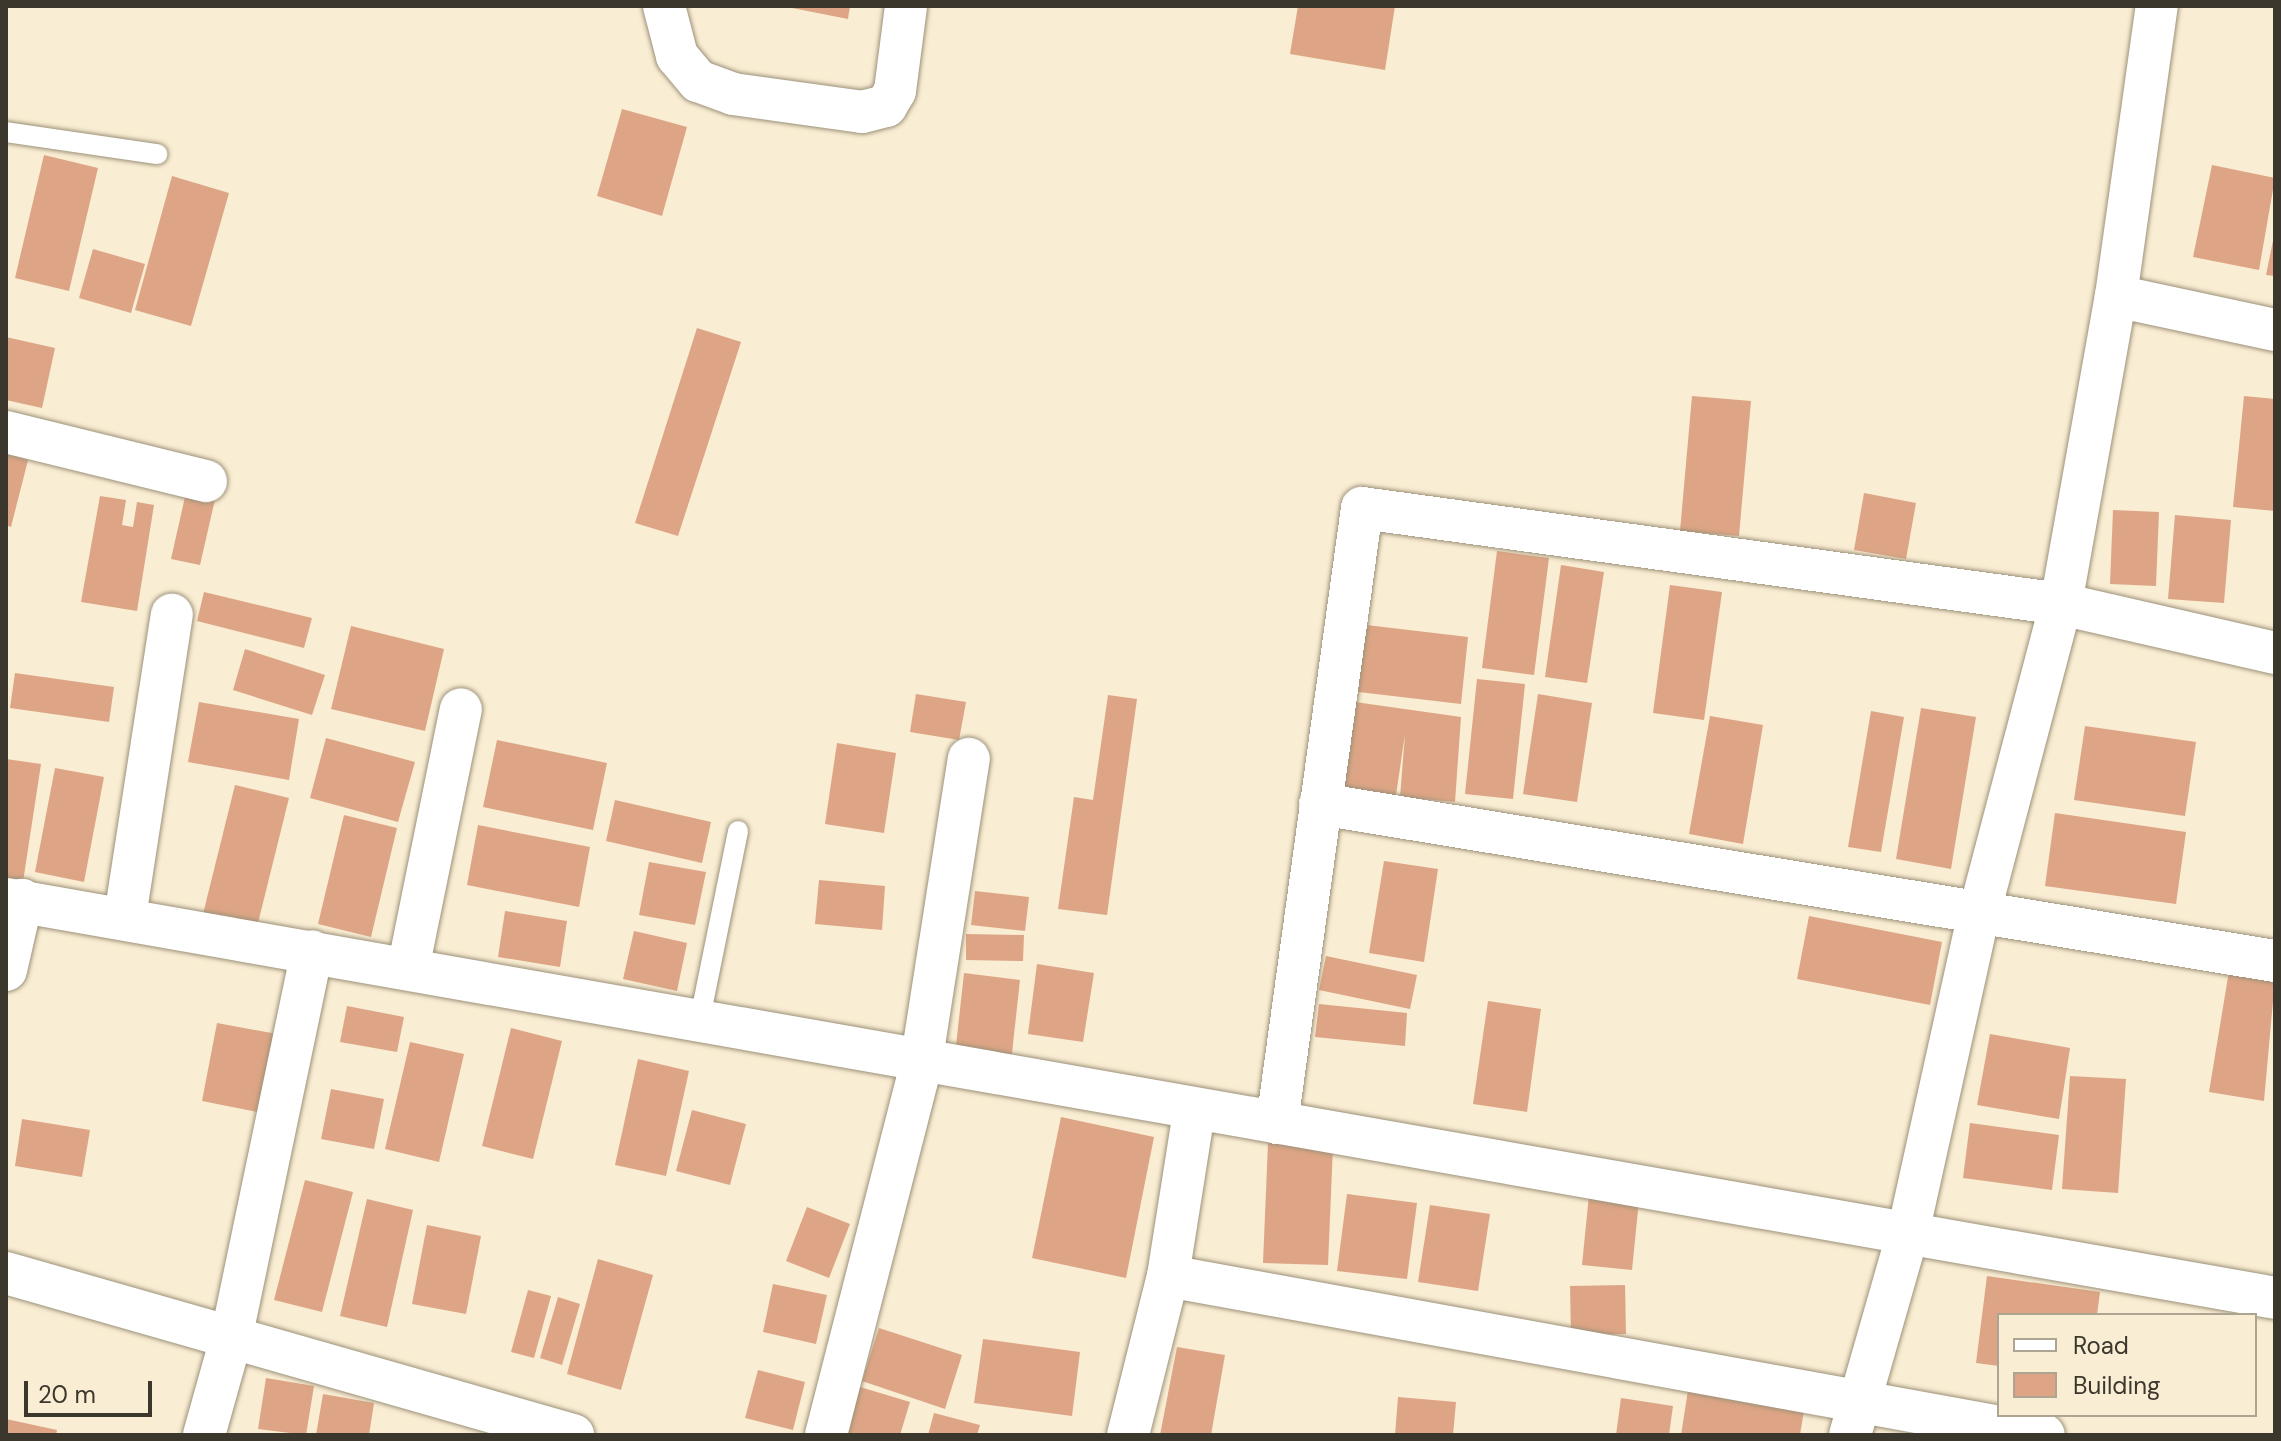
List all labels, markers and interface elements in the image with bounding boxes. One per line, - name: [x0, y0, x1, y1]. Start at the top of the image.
- legend: [1997, 1313, 2257, 1417]
- text: Road: [2073, 1330, 2129, 1361]
- scale bar: [28, 1365, 156, 1415]
- text: Building: [2073, 1370, 2160, 1401]
- text: 20 m: [38, 1379, 96, 1410]

